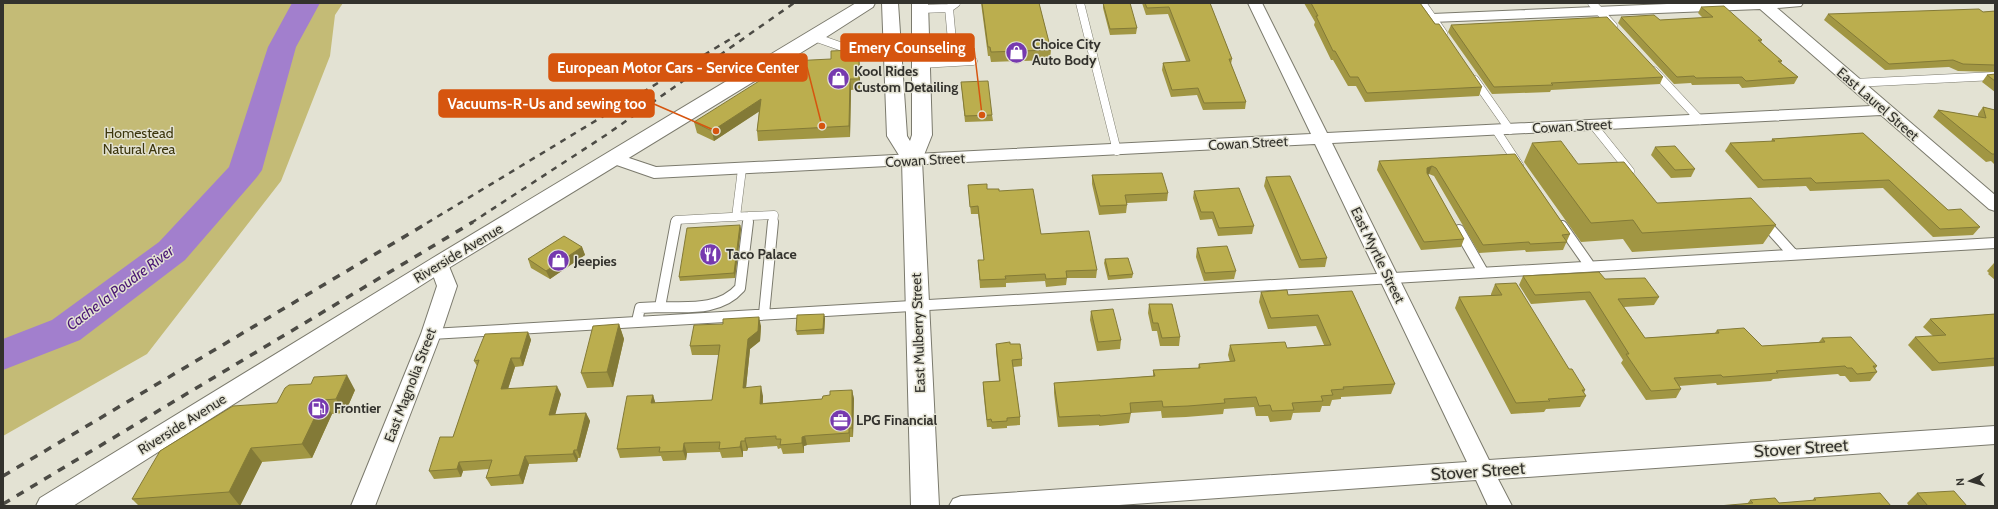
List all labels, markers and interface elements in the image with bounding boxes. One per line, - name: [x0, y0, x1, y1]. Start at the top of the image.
- callout: Emery Counseling: [841, 34, 974, 61]
- place label: Choice City Auto Body: [1032, 35, 1101, 69]
- text: Emery Counseling: [848, 39, 966, 57]
- shop icon: Choice City Auto Body: [1003, 39, 1029, 65]
- callout: European Motor Cars - Service Center: [549, 54, 807, 81]
- text: European Motor Cars - Service Center: [557, 59, 799, 77]
- place label: Kool Rides Custom Detailing: [854, 62, 958, 96]
- street label: East Laurel Street: [1833, 63, 1923, 145]
- shop icon: Kool Rides Custom Detailing: [825, 66, 851, 92]
- callout: Vacuums-R-Us and sewing too: [439, 90, 654, 117]
- text: Vacuums-R-Us and sewing too: [448, 95, 647, 113]
- street label: Cowan Street: [1532, 115, 1613, 137]
- park label: Homestead Natural Area: [103, 124, 176, 158]
- street label: Cowan Street: [1208, 132, 1289, 154]
- street label: Cowan Street: [885, 149, 966, 171]
- street label: East Myrtle Street: [1347, 204, 1409, 306]
- street label: Riverside Avenue: [410, 219, 506, 287]
- water label: Cache la Poudre River: [63, 241, 178, 334]
- restaurant icon: Taco Palace: [698, 241, 724, 267]
- place label: Taco Palace: [726, 245, 797, 263]
- shop icon: Jeepies: [545, 248, 571, 274]
- place label: Jeepies: [573, 252, 617, 270]
- street label: East Mulberry Street: [907, 272, 929, 393]
- street label: East Magnolia Street: [380, 325, 440, 445]
- street label: Riverside Avenue: [134, 390, 230, 458]
- fuel station icon: Frontier: [306, 395, 332, 421]
- place label: Frontier: [334, 399, 381, 417]
- office icon: LPG Financial: [827, 407, 853, 433]
- place label: LPG Financial: [856, 411, 938, 429]
- street label: Stover Street: [1753, 435, 1849, 461]
- street label: Stover Street: [1430, 458, 1526, 484]
- north arrow: [1950, 461, 1990, 501]
- text: N: [1953, 477, 1967, 486]

